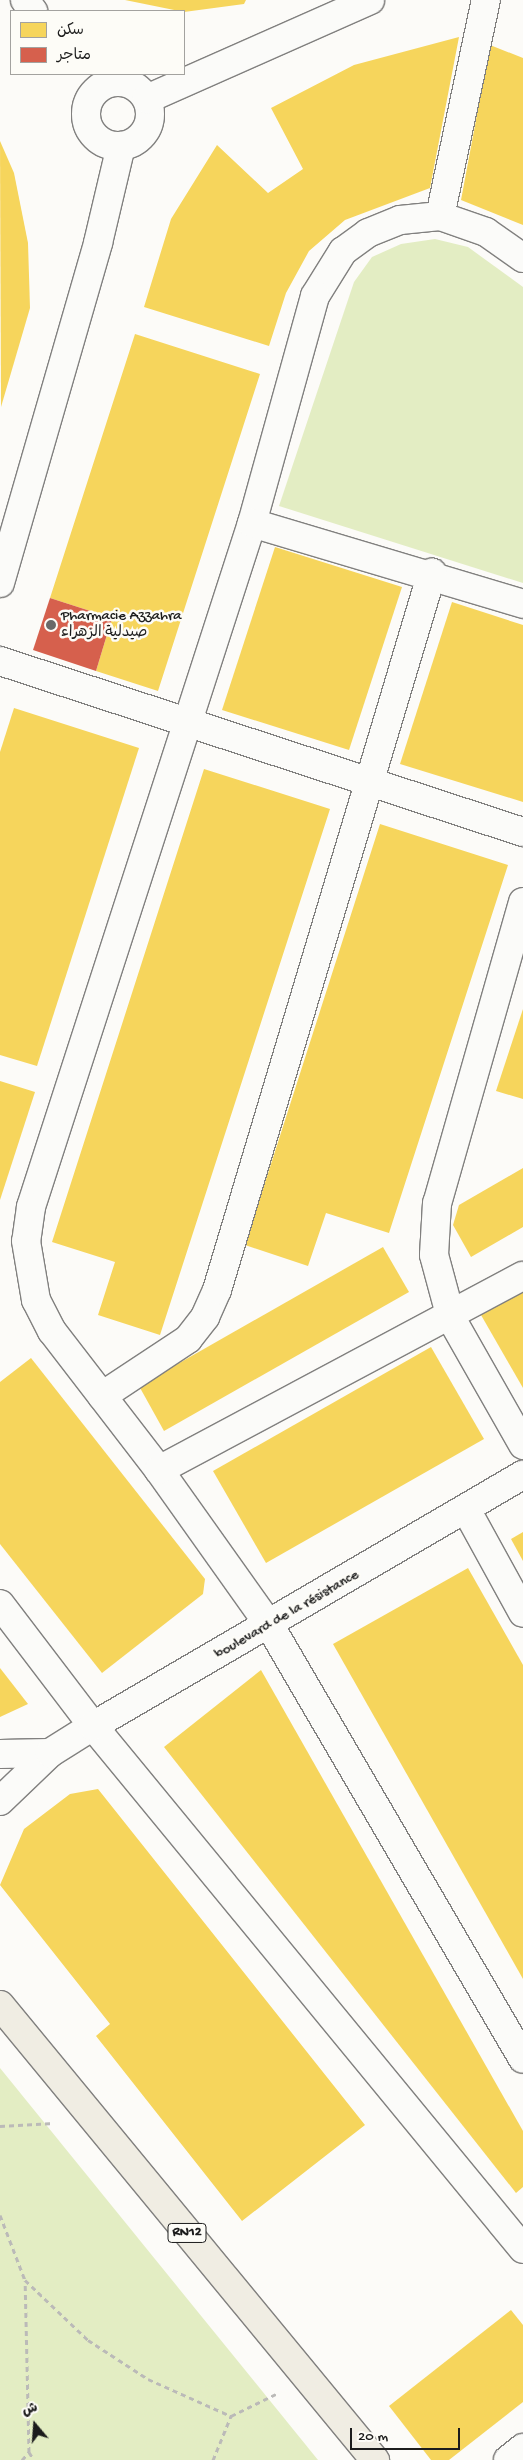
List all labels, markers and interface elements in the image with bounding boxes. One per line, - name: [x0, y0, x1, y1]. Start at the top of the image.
- legend: [10, 10, 185, 75]
- text: سكن: [57, 22, 84, 40]
- text: متاجر: [57, 47, 91, 65]
- place label: Pharmacie Azzahra صيدلية الزهراء: [61, 607, 182, 642]
- marker: Pharmacie Azzahra صيدلية الزهراء: [45, 619, 57, 631]
- street label: boulevard de la résistance: [212, 1566, 362, 1664]
- road number: RN12: [167, 2222, 207, 2244]
- north arrow: [10, 2400, 60, 2450]
- text: ش: [20, 2400, 40, 2421]
- scale bar: [353, 2418, 463, 2450]
- text: 20 m: [358, 2428, 388, 2446]

